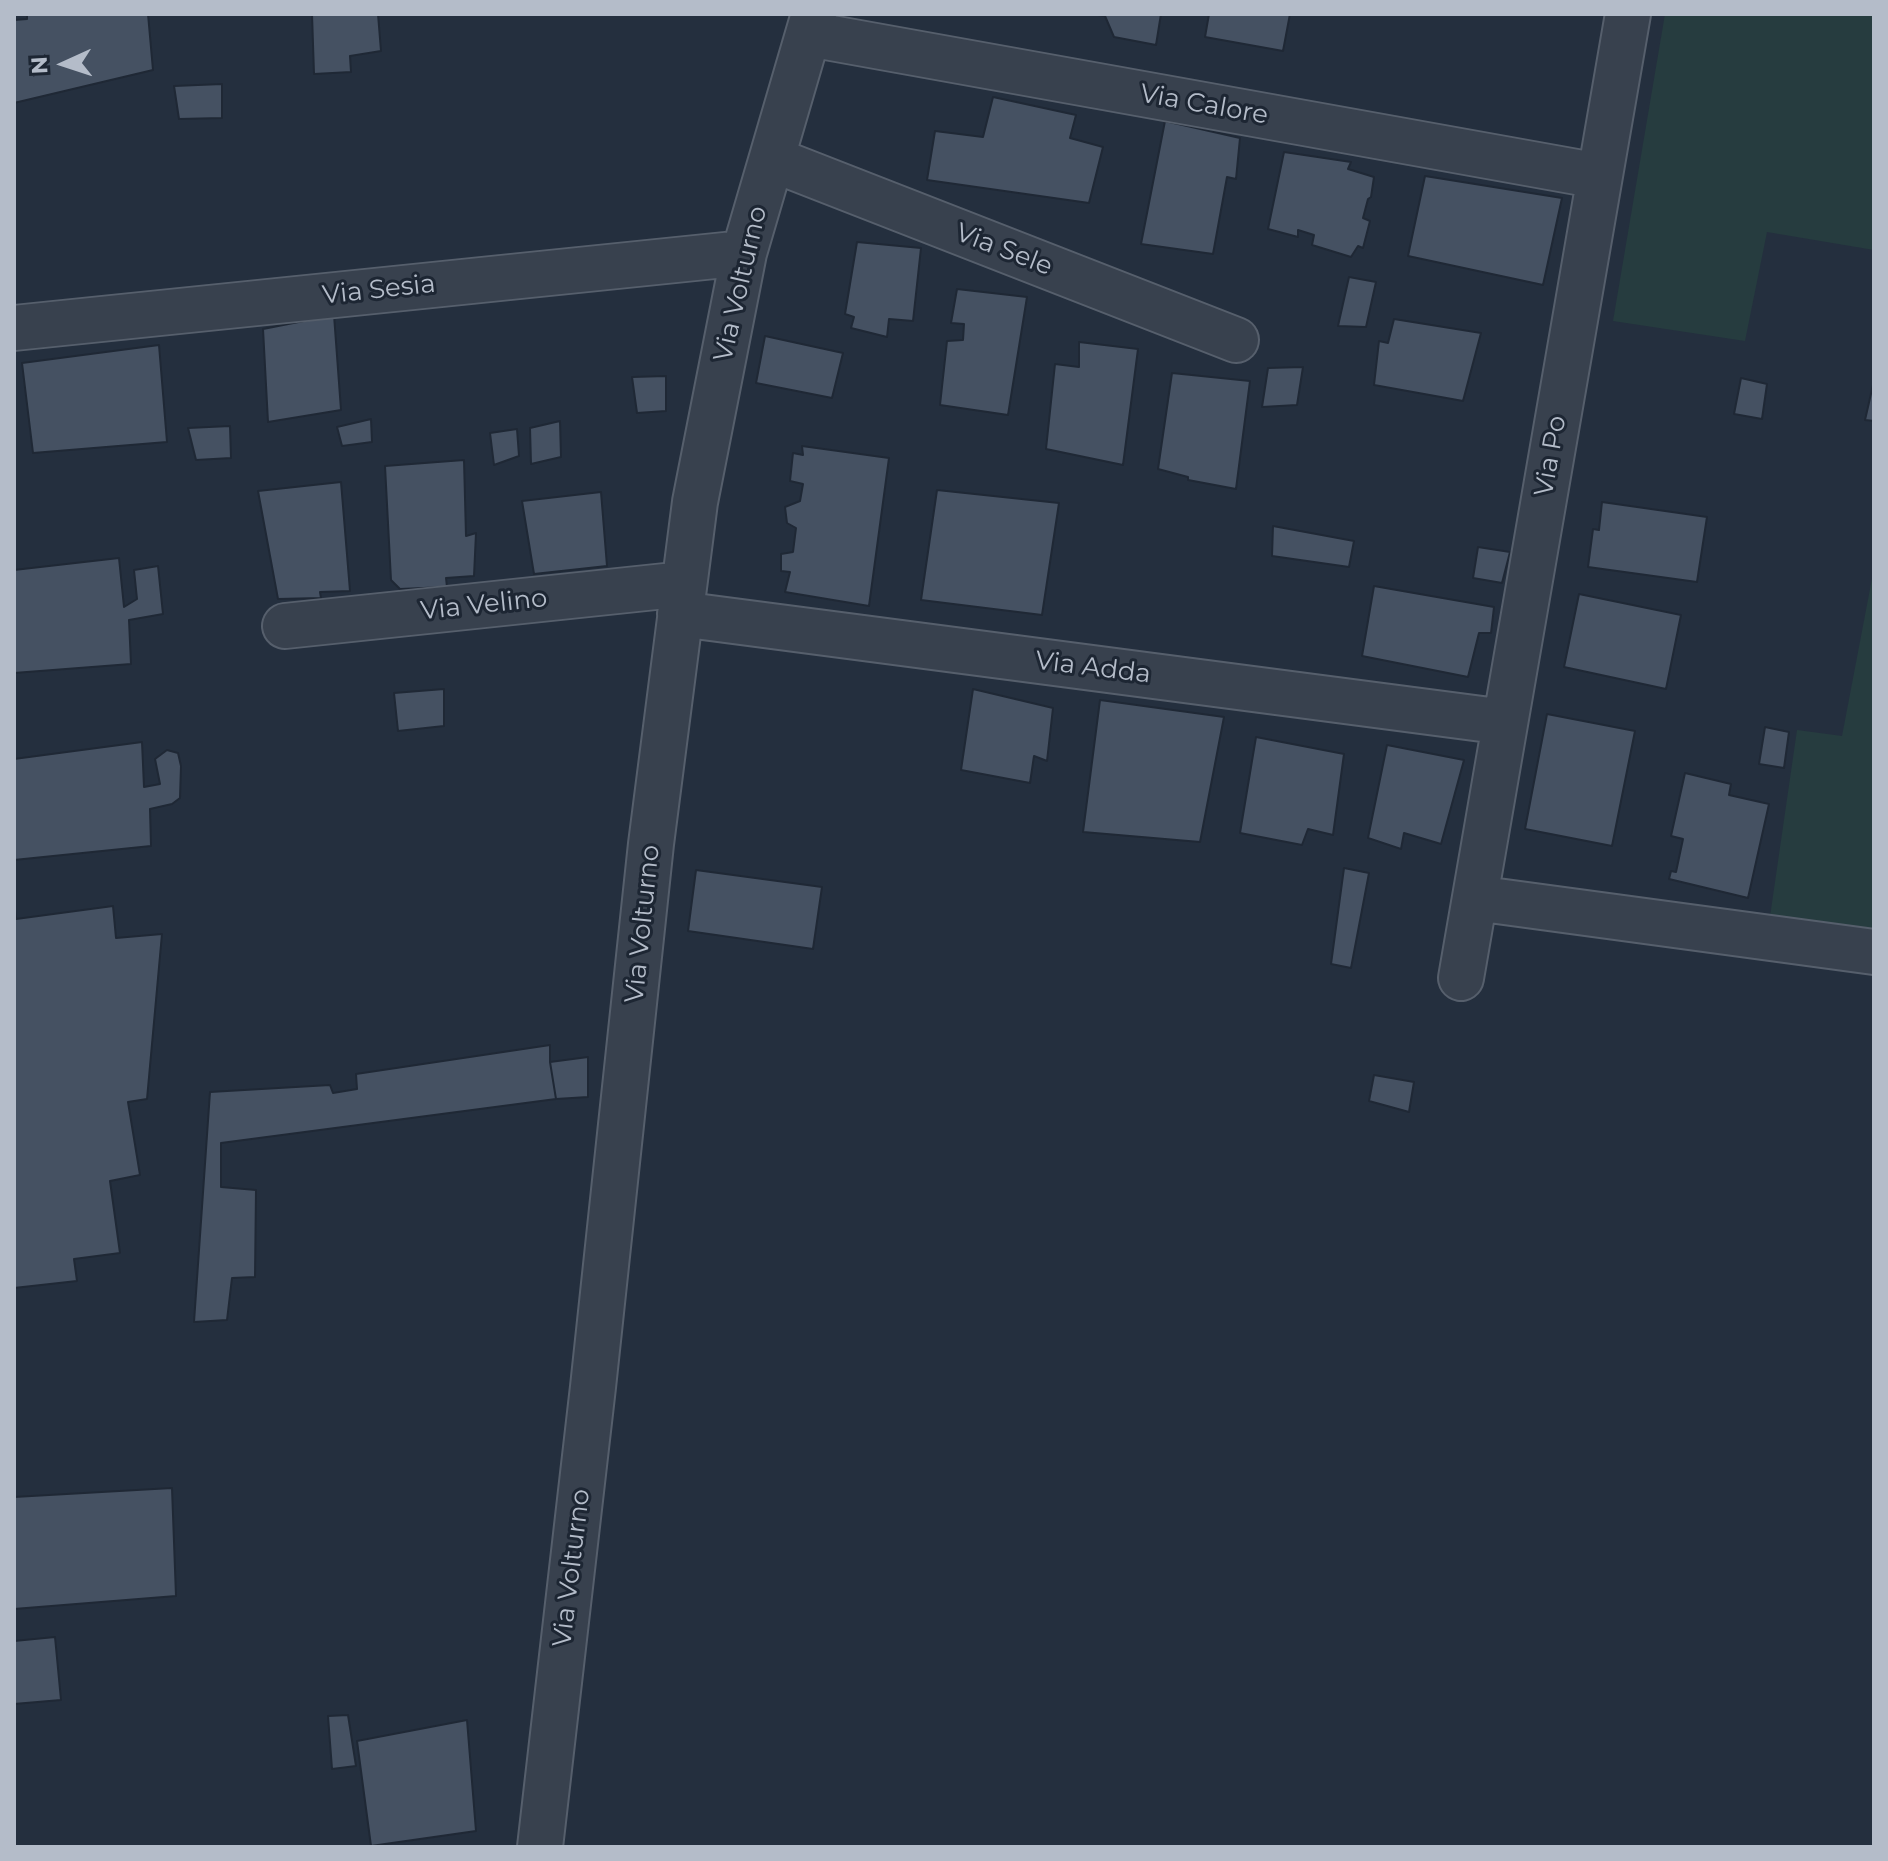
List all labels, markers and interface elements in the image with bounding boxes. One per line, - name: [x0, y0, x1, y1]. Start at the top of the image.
- north arrow: [24, 24, 104, 104]
- text: N: [26, 56, 53, 75]
- street label: Via Calore: [1138, 78, 1270, 132]
- street label: Via Volturno: [708, 203, 774, 365]
- street label: Via Sele: [951, 217, 1057, 283]
- street label: Via Sesia: [321, 269, 437, 311]
- street label: Via Po: [1529, 413, 1573, 499]
- street label: Via Velino: [419, 583, 549, 627]
- street label: Via Adda: [1034, 645, 1152, 691]
- street label: Via Volturno: [619, 843, 667, 1005]
- street label: Via Volturno: [547, 1487, 597, 1649]

